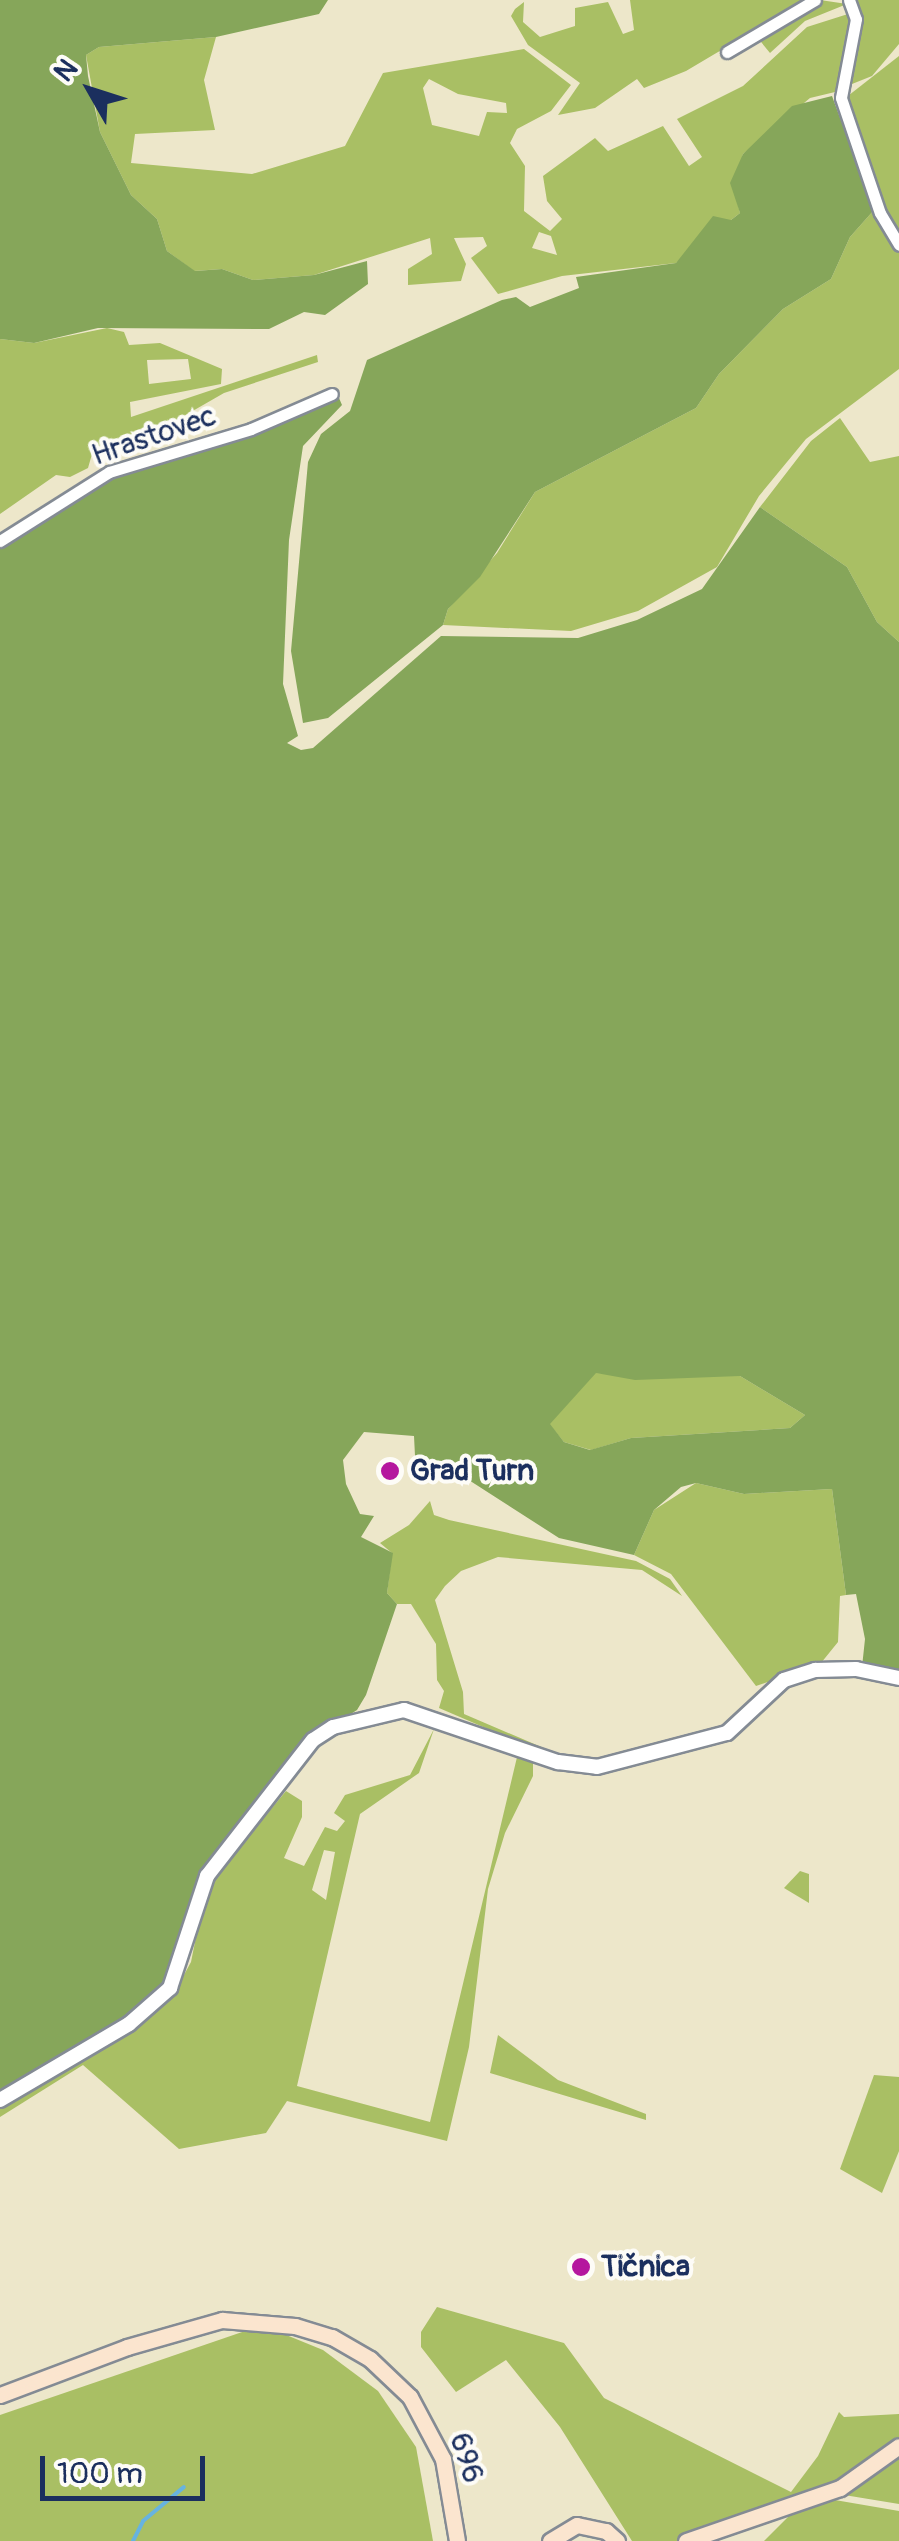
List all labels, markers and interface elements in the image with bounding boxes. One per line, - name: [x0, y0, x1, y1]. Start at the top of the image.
- north arrow: [40, 40, 140, 140]
- text: N: [47, 52, 86, 89]
- street label: Hrastovec: [87, 398, 221, 474]
- place label: Grad Turn: [410, 1453, 534, 1489]
- marker: Grad Turn: [379, 1460, 401, 1482]
- place label: Tičnica: [601, 2249, 690, 2285]
- marker: Tičnica: [570, 2256, 592, 2278]
- street label: 696: [441, 2428, 491, 2488]
- scale bar: [45, 2436, 210, 2498]
- text: 100 m: [57, 2455, 143, 2492]

